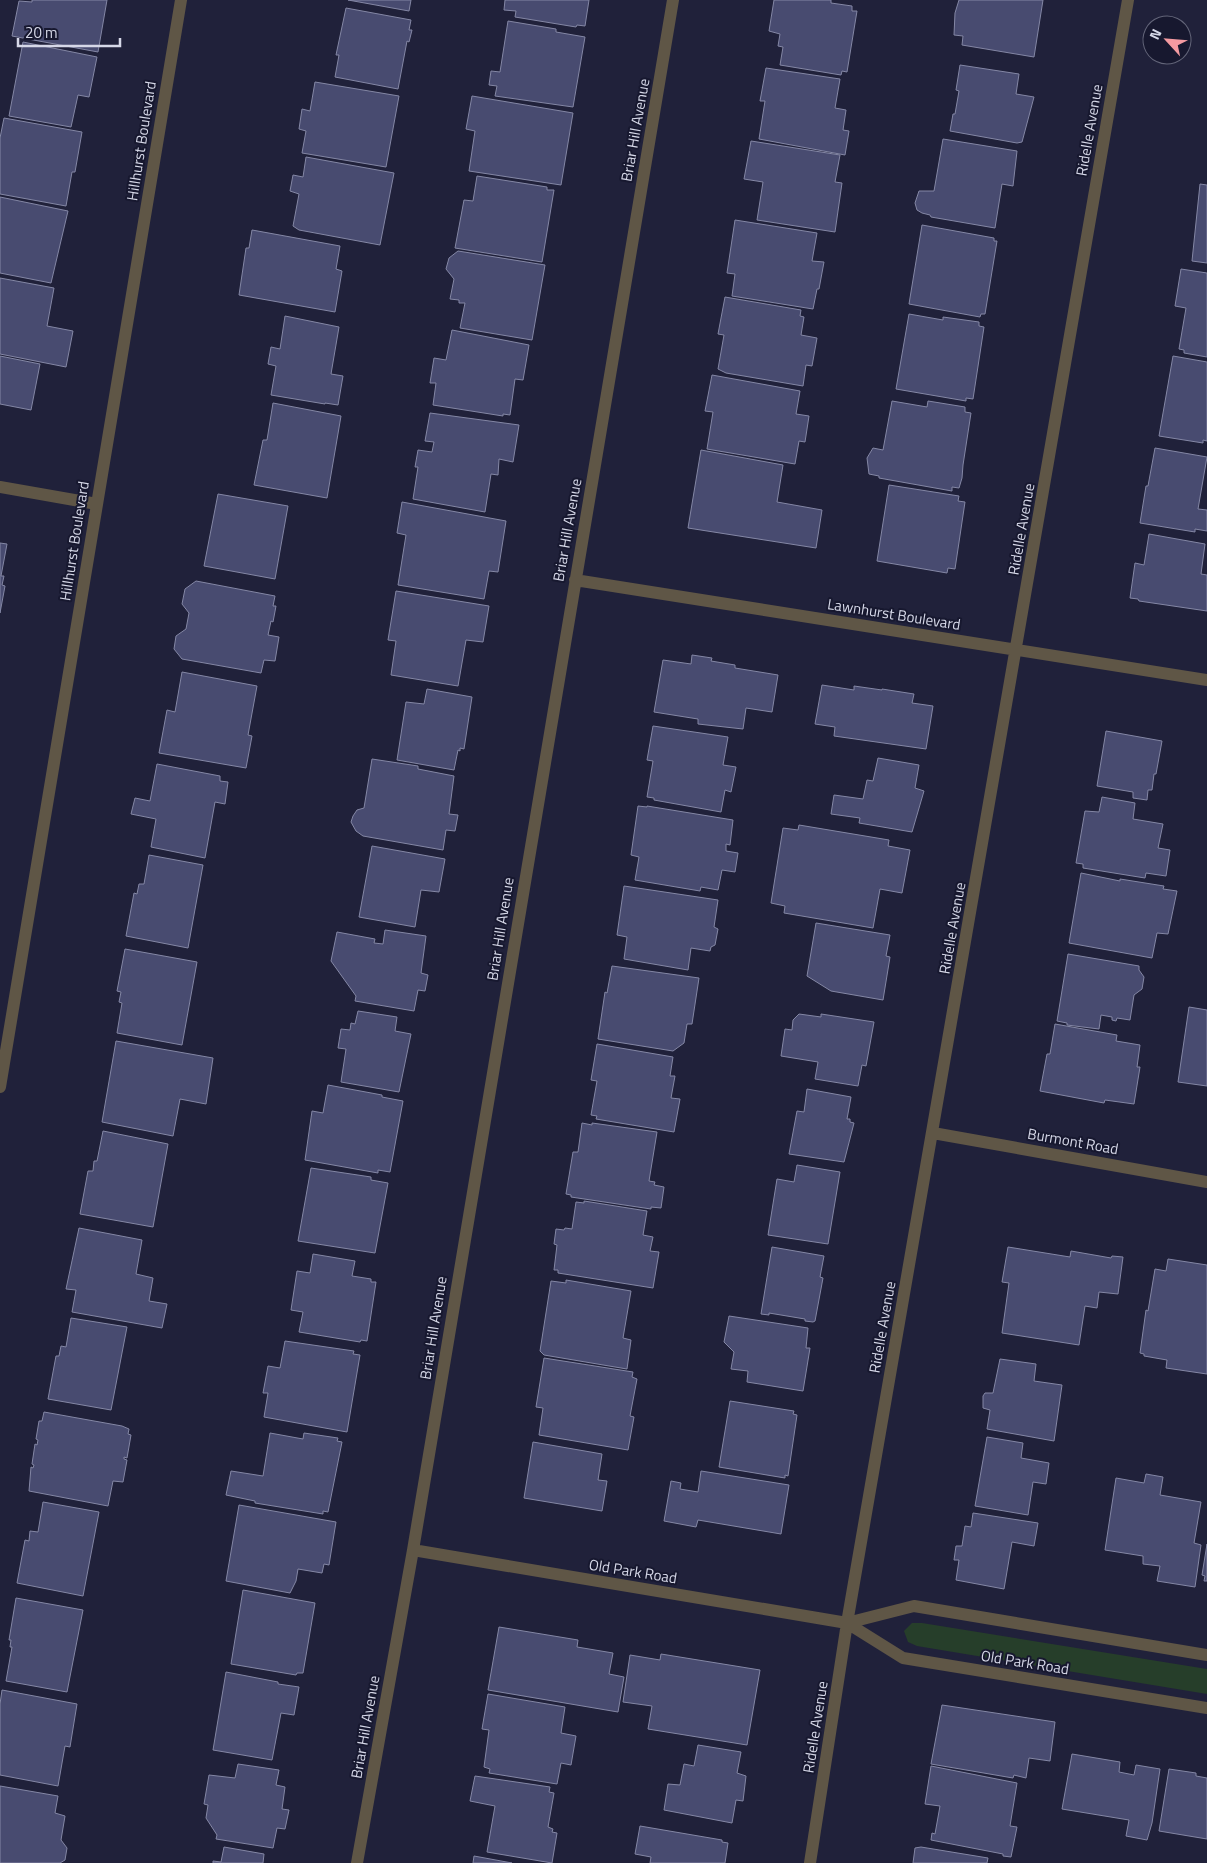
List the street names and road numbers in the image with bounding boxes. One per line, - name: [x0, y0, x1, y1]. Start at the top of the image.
- street label: Briar Hill Avenue: [615, 77, 655, 183]
- street label: Hillhurst Boulevard: [120, 80, 162, 202]
- street label: Ridelle Avenue: [1070, 82, 1108, 178]
- street label: Briar Hill Avenue: [547, 477, 587, 583]
- street label: Hillhurst Boulevard: [53, 480, 95, 602]
- street label: Ridelle Avenue: [1002, 481, 1040, 577]
- street label: Lawnhurst Boulevard: [826, 592, 962, 636]
- street label: Briar Hill Avenue: [480, 876, 520, 982]
- street label: Ridelle Avenue: [933, 880, 971, 976]
- street label: Burmont Road: [1026, 1122, 1120, 1160]
- street label: Briar Hill Avenue: [413, 1275, 453, 1381]
- street label: Ridelle Avenue: [863, 1279, 901, 1375]
- street label: Old Park Road: [587, 1553, 679, 1589]
- street label: Old Park Road: [979, 1644, 1071, 1680]
- street label: Briar Hill Avenue: [345, 1674, 385, 1780]
- street label: Ridelle Avenue: [796, 1679, 834, 1775]

